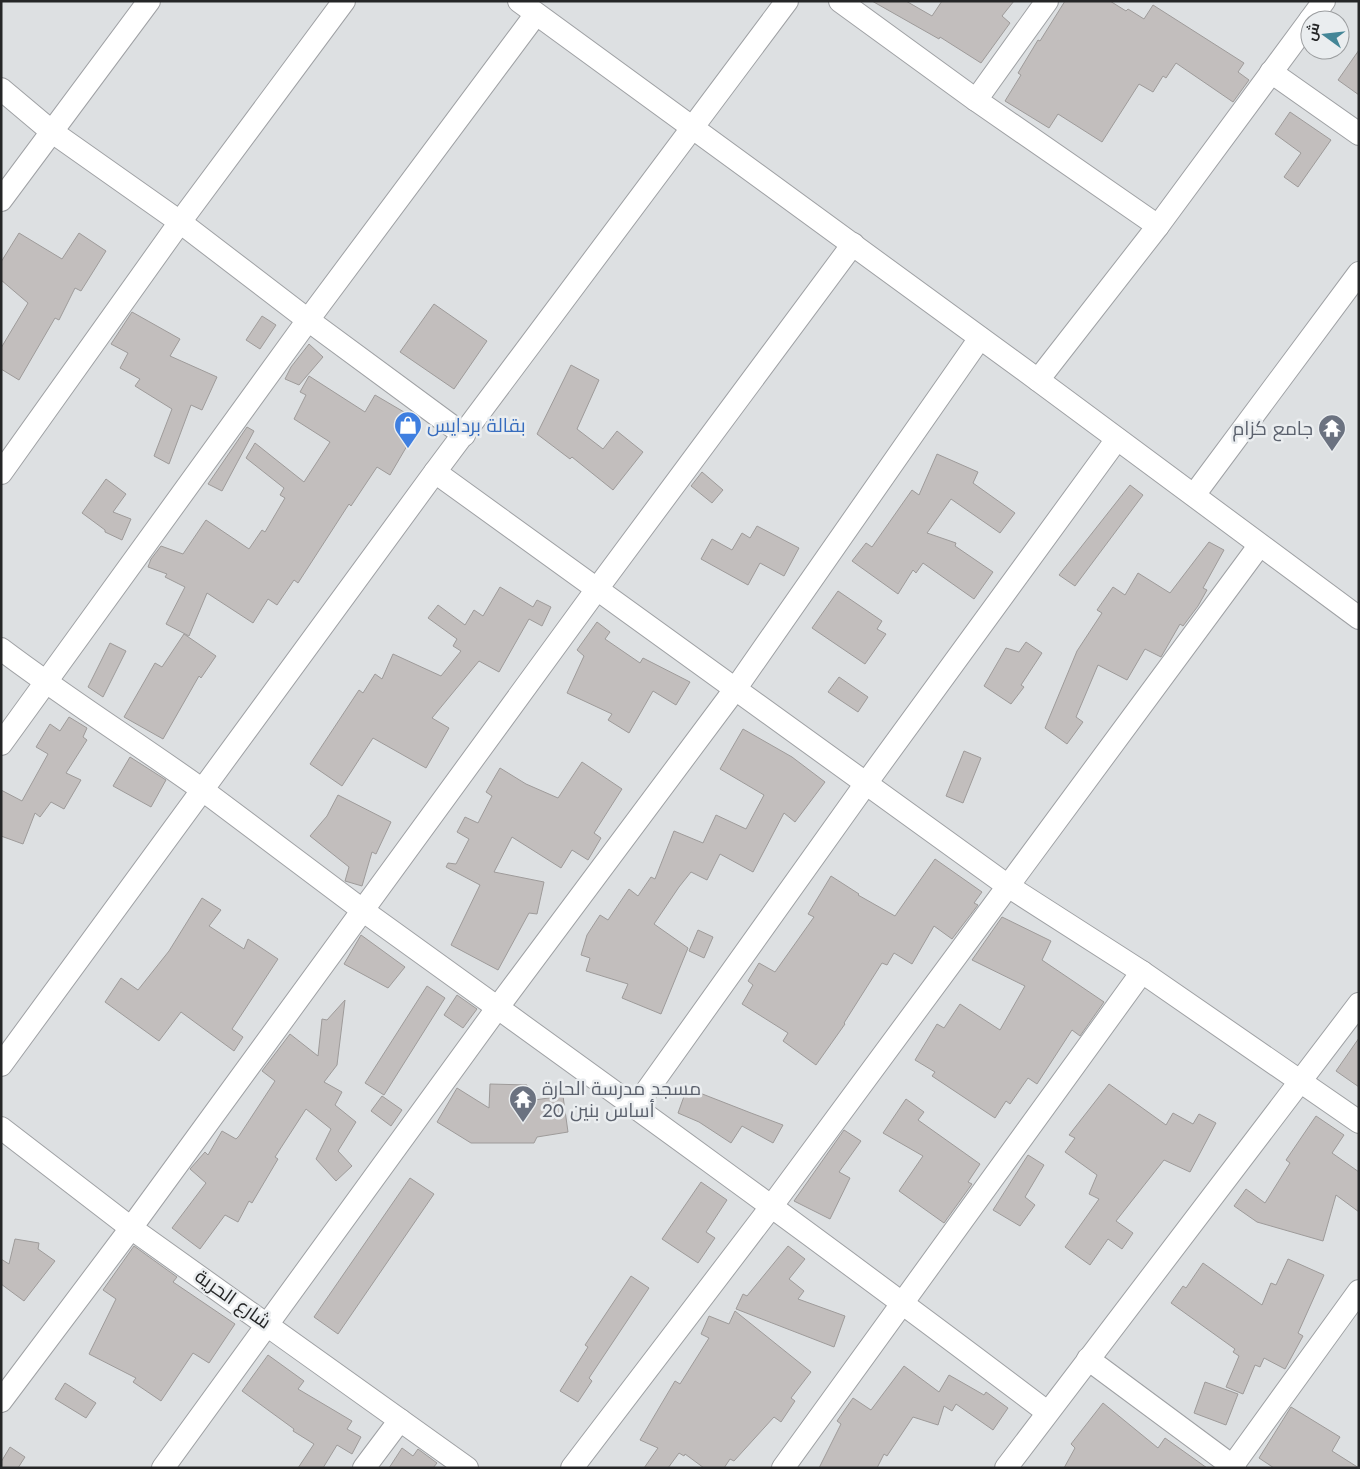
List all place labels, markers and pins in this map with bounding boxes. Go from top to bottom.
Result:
shop icon: بقالة بردايس [393,410,423,449]
place label: بقالة بردايس [427,412,526,439]
temple icon: جامع كزام [1317,413,1347,452]
place label: جامع كزام [1232,415,1313,442]
place label: مسجد مدرسة الحارة 20 أساس بنين [542,1075,701,1124]
temple icon: مسجد مدرسة الحارة 20 أساس بنين [508,1084,538,1123]

